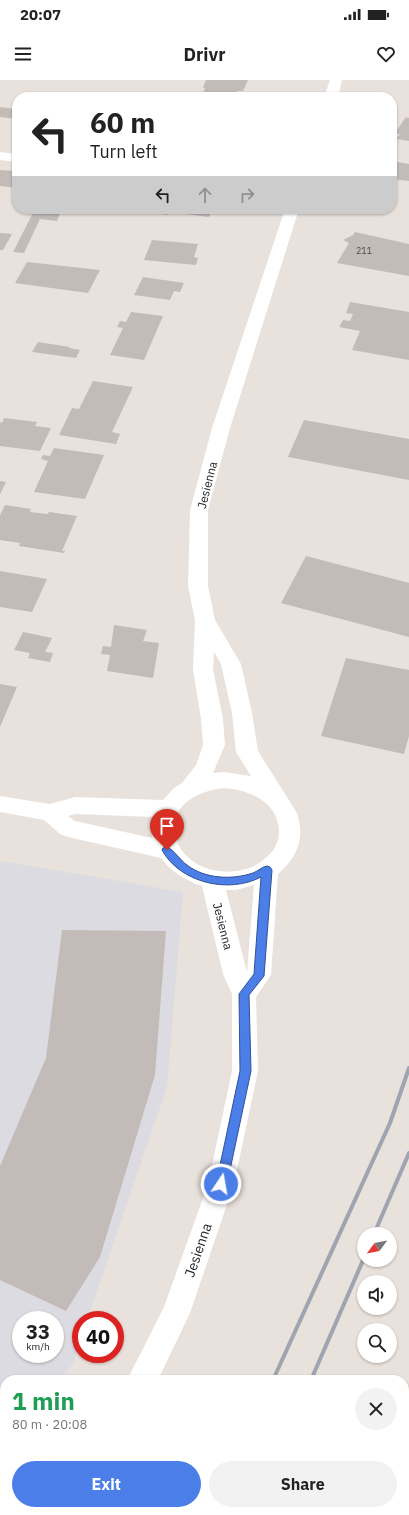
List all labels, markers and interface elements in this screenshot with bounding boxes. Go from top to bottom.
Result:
text: 20:07 [20,5,61,24]
icon: menu [12,43,34,65]
text: Drivr [184,43,225,66]
icon: heart [375,43,397,65]
text: 60 m [90,104,155,141]
icon: left [24,108,76,160]
text: Turn left [90,140,158,163]
icon: left [152,184,174,206]
icon: ahead [194,184,216,206]
icon: right [236,184,258,206]
house number: 211 [356,245,372,256]
street label: Jesienna [194,459,220,510]
pin [150,809,184,850]
icon: arrive [156,815,178,837]
street label: Jesienna [210,901,236,952]
position arrow [200,1163,242,1205]
street label: Jesienna [180,1220,216,1280]
north arrow [357,1227,397,1267]
map controls [357,1227,397,1363]
button: sound [357,1275,397,1315]
speed limit sign: 40 [72,1311,124,1363]
text: 33 [26,1318,50,1345]
button: search [357,1323,397,1363]
text: km/h [26,1340,50,1353]
text: 1 min [12,1385,75,1417]
button: close [355,1388,397,1430]
text: 80 m · 20:08 [12,1416,87,1433]
button: Exit [12,1461,201,1507]
button: Share [209,1461,397,1507]

